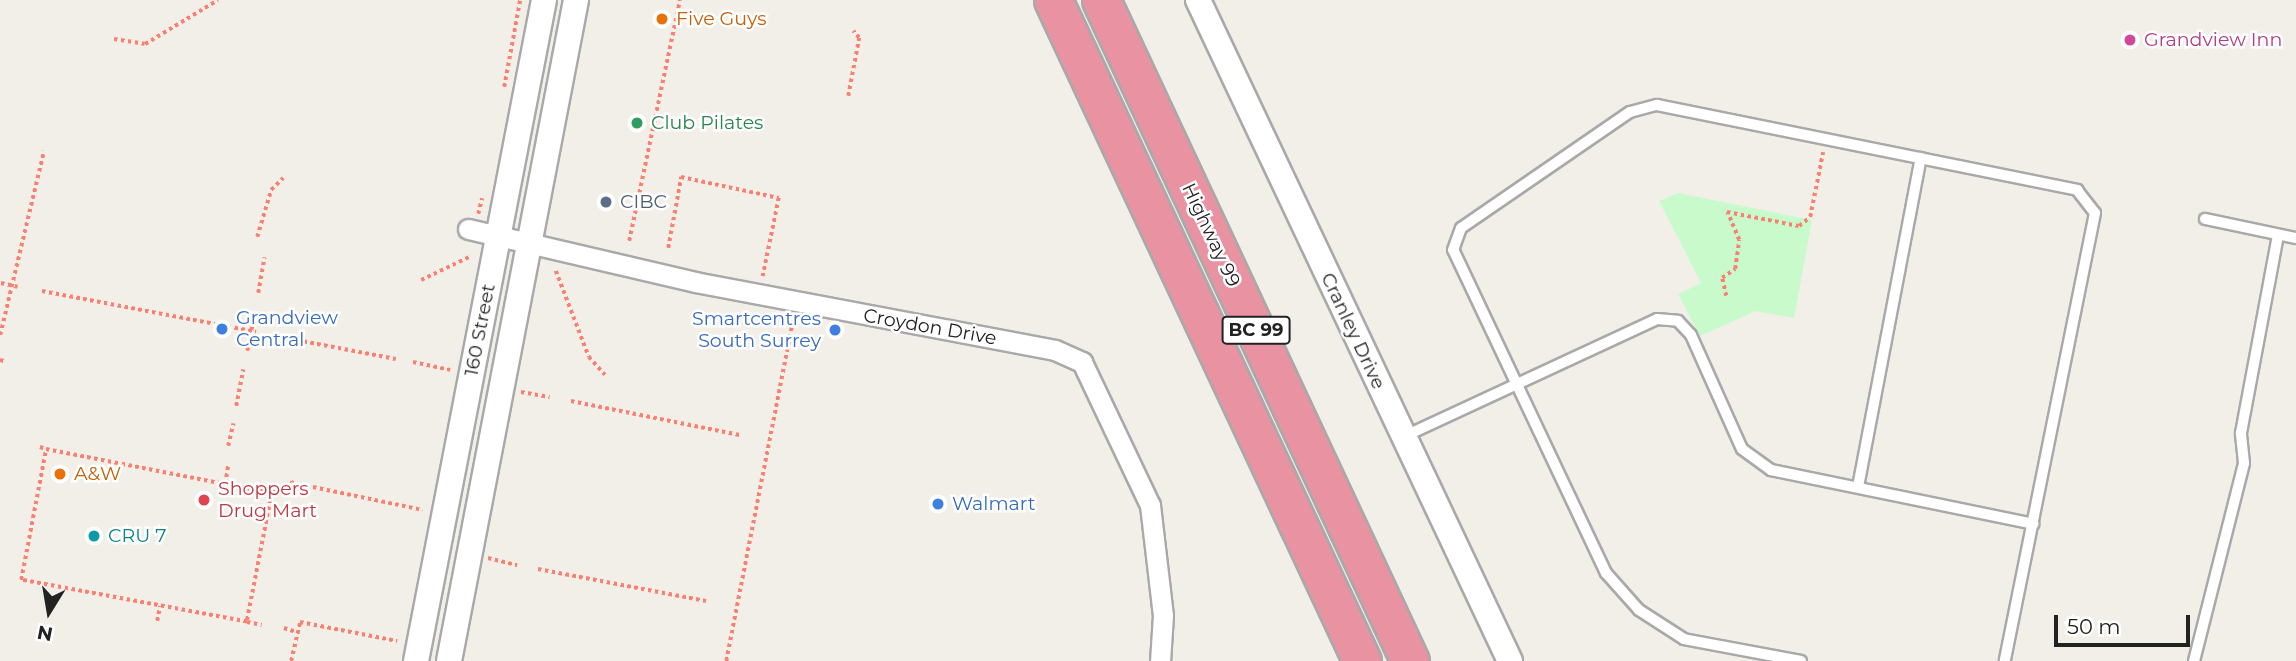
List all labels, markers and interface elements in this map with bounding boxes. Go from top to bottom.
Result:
place label: Five Guys [676,8,766,30]
marker: Five Guys [654,11,670,27]
place label: Grandview Inn [2144,29,2282,51]
marker: Grandview Inn [2122,32,2138,48]
place label: Club Pilates [651,112,763,134]
marker: Club Pilates [629,115,645,131]
street label: Highway 99 [1177,180,1245,290]
place label: CIBC [620,191,667,213]
marker: CIBC [598,194,614,210]
street label: Cranley Drive [1316,269,1390,393]
street label: 160 Street [460,282,500,378]
street label: Croydon Drive [862,304,998,350]
place label: Grandview Central [236,307,338,351]
place label: Smartcentres South Surrey [692,308,821,352]
road number: BC 99 [1221,316,1291,344]
marker: Grandview Central [214,321,230,337]
marker: Smartcentres South Surrey [827,322,843,338]
place label: A&W [74,463,121,485]
marker: A&W [52,466,68,482]
place label: Shoppers Drug Mart [218,478,317,522]
marker: Shoppers Drug Mart [196,492,212,508]
place label: Walmart [952,493,1035,515]
marker: Walmart [930,496,946,512]
place label: CRU 7 [108,525,166,547]
marker: CRU 7 [86,528,102,544]
north arrow [14,577,84,647]
scale bar [2058,602,2194,646]
text: 50 m [2067,614,2121,639]
text: N [35,620,55,646]

